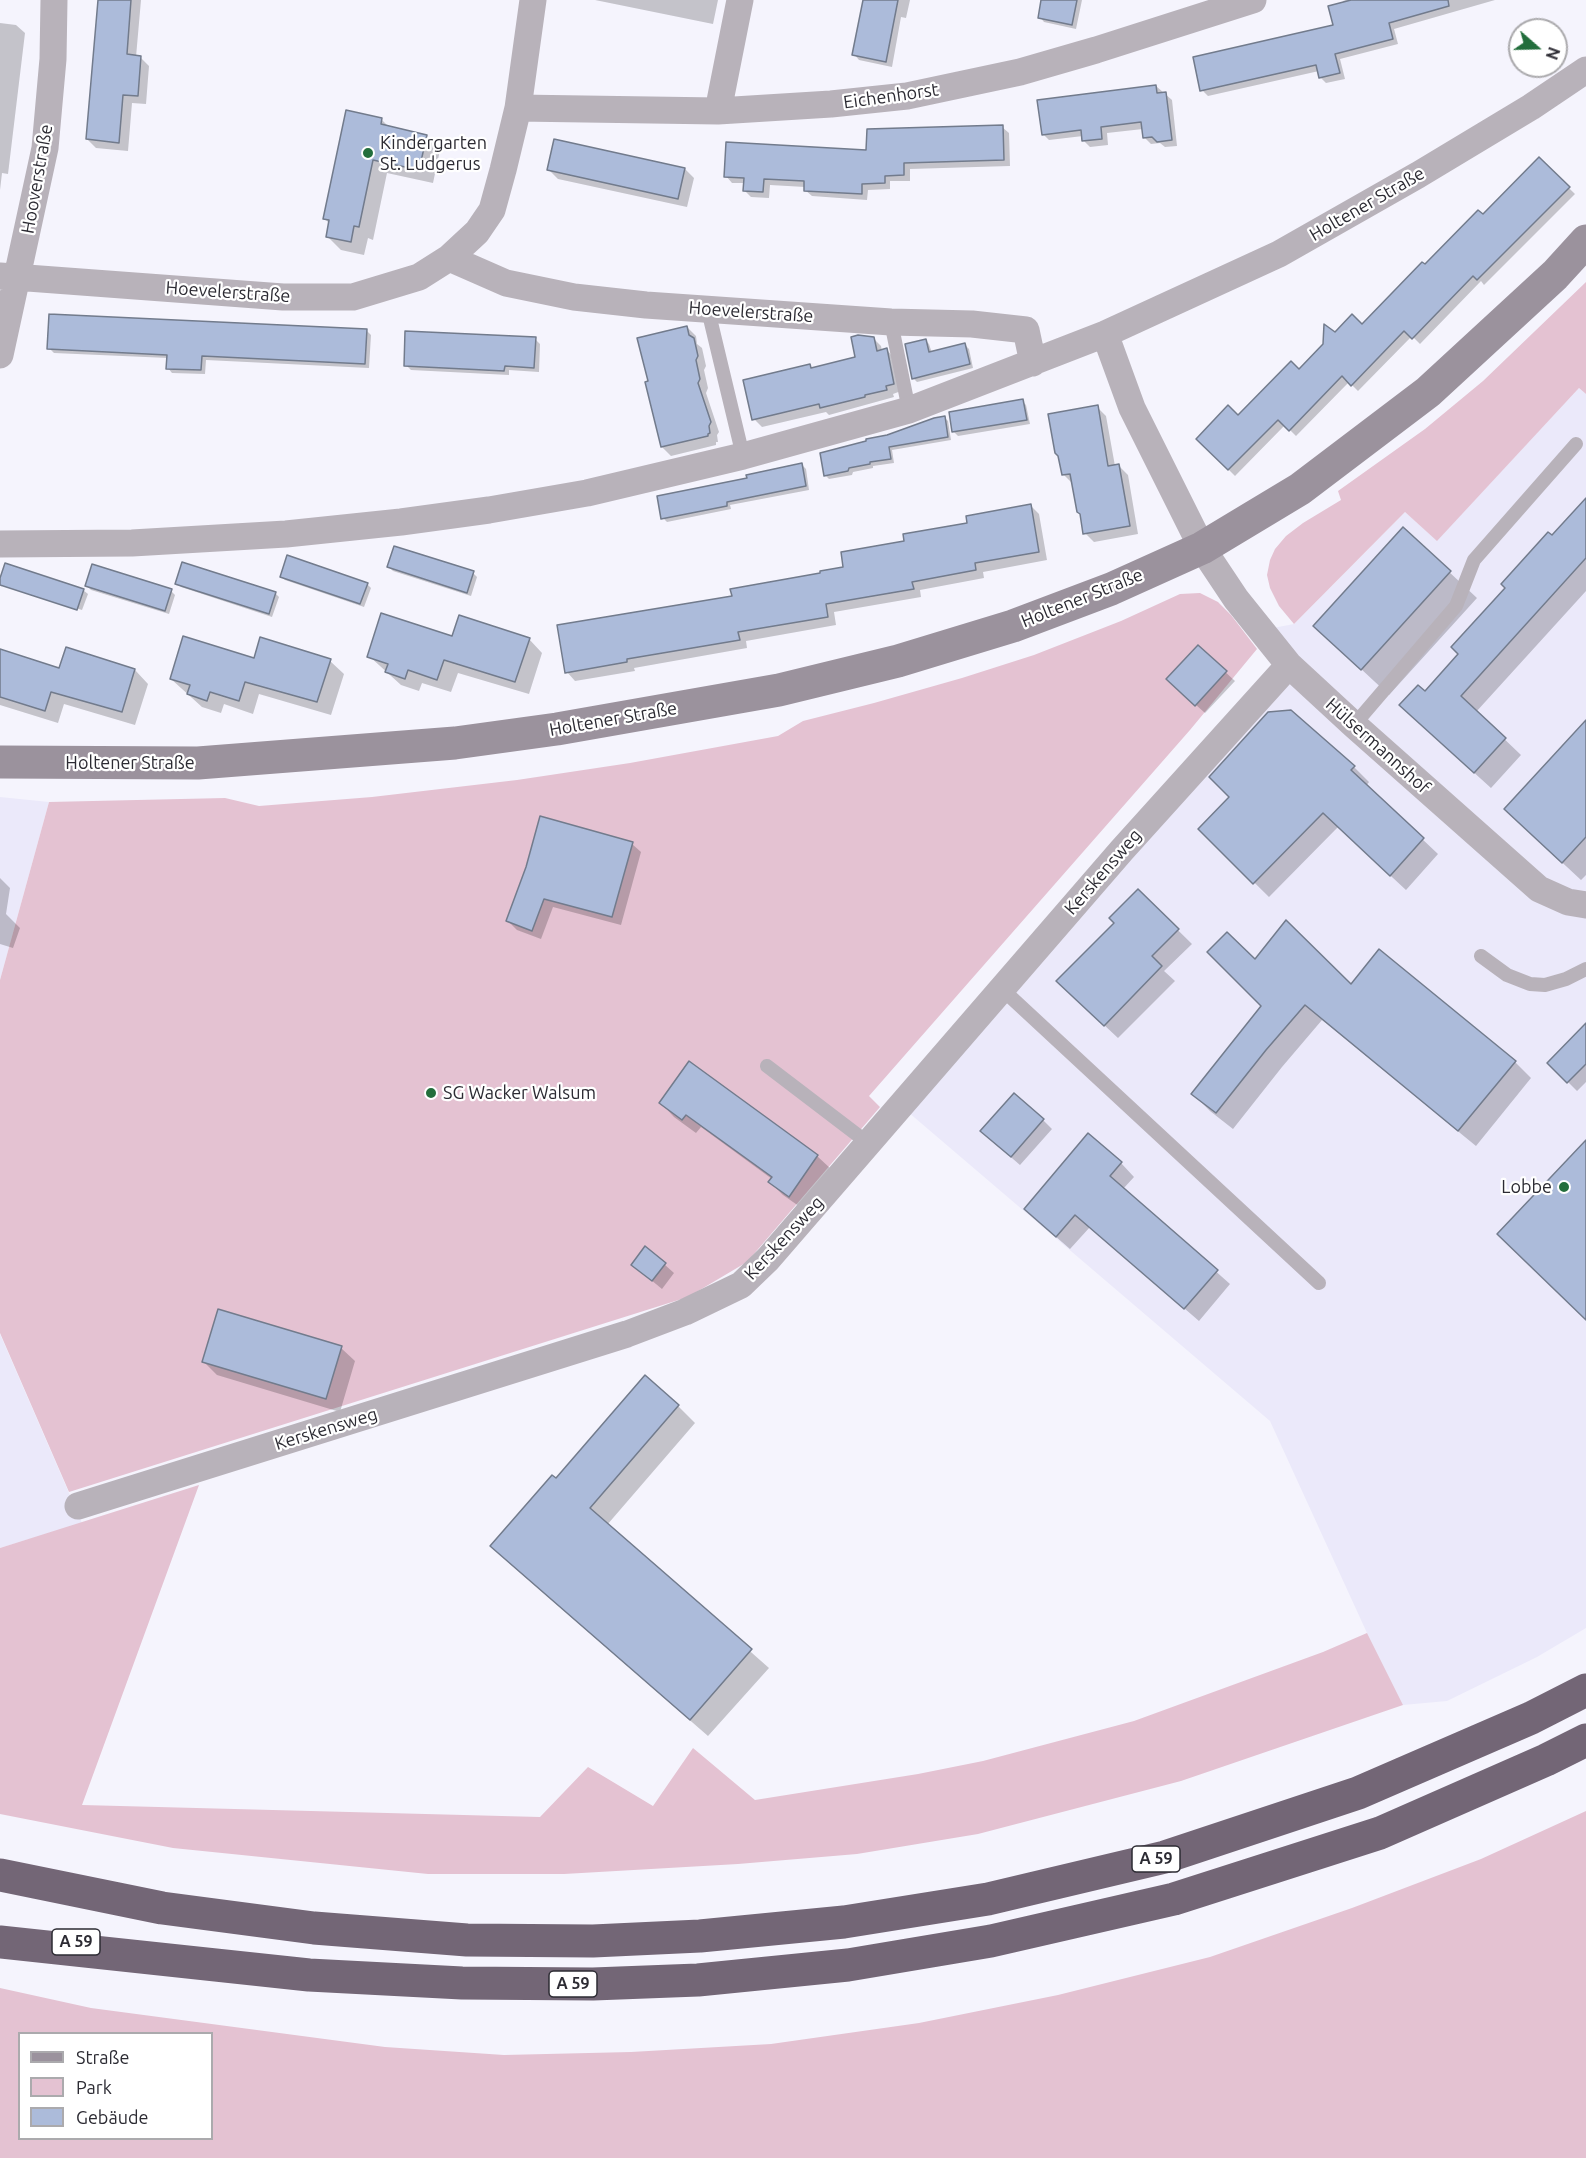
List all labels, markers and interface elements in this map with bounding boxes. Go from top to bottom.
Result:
north arrow [1508,18,1568,78]
text: N [1543,45,1564,62]
street label: Eichenhorst [842,79,940,113]
street label: Hooverstraße [17,123,57,235]
place label: Kindergarten St. Ludgerus [380,132,487,174]
marker: Kindergarten St. Ludgerus [361,146,375,160]
street label: Holtener Straße [1306,162,1428,246]
street label: Hoevelerstraße [165,277,291,307]
street label: Hoevelerstraße [688,297,814,327]
street label: Holtener Straße [1018,564,1146,632]
street label: Hülsermannshof [1321,694,1435,798]
street label: Holtener Straße [547,697,679,741]
street label: Holtener Straße [65,752,195,774]
street label: Kerskensweg [1060,825,1146,919]
place label: SG Wacker Walsum [443,1082,596,1104]
marker: SG Wacker Walsum [424,1086,438,1100]
place label: Lobbe [1501,1176,1552,1198]
marker: Lobbe [1557,1180,1571,1194]
street label: Kerskensweg [740,1192,828,1284]
street label: Kerskensweg [272,1403,380,1455]
road number: A 59 [1132,1846,1180,1872]
road number: A 59 [52,1929,100,1955]
road number: A 59 [549,1971,597,1997]
legend [18,2032,213,2140]
text: Straße [76,2047,129,2067]
text: Park [76,2077,112,2097]
text: Gebäude [76,2107,148,2127]

